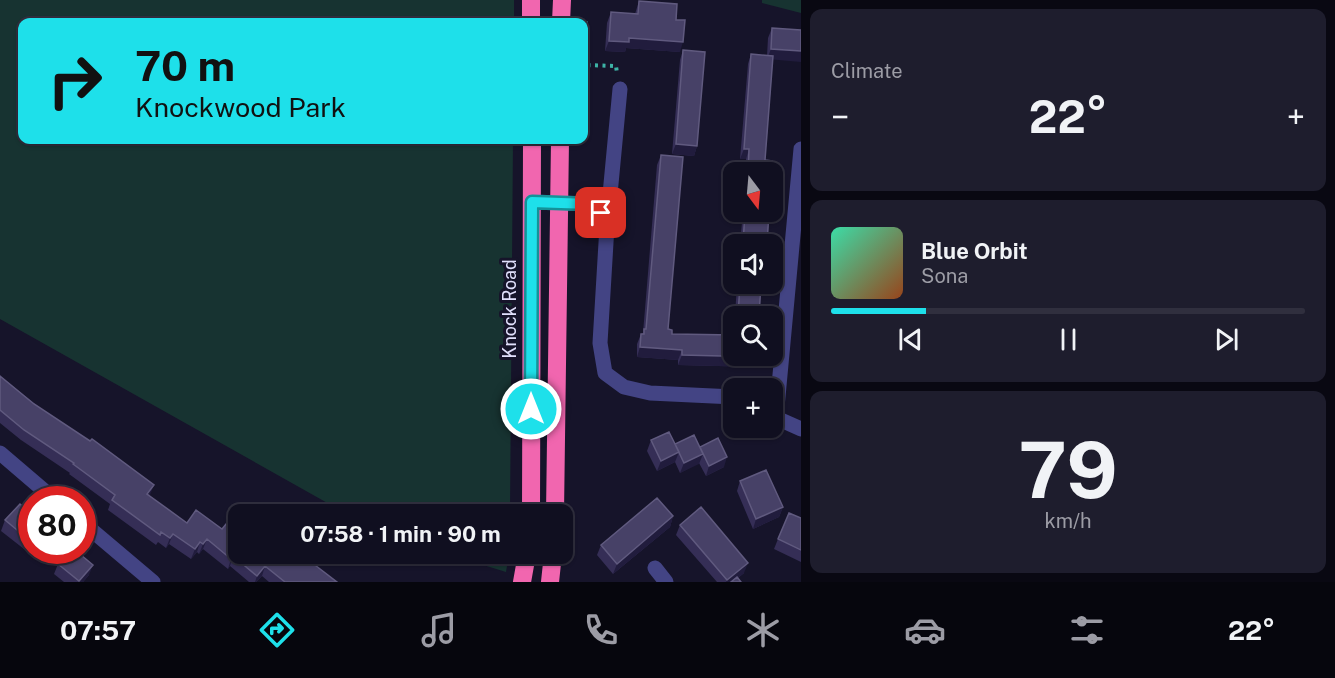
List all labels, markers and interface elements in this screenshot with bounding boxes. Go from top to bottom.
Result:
text: 70 m [135,41,235,90]
icon: right [36,42,114,120]
text: Climate [831,59,903,83]
text: 22° [1029,90,1107,143]
text: Knockwood Park [135,91,346,123]
text: − [831,98,849,136]
text: + [1287,98,1305,136]
north arrow [723,162,783,222]
map controls [723,162,783,438]
pin [575,187,626,238]
icon: arrive [584,196,617,229]
button: sound [723,234,783,294]
text: Blue Orbit [921,238,1028,264]
street label: Knock Road [499,259,520,359]
text: Sona [921,264,968,288]
button: search [723,306,783,366]
icon: previous [894,323,927,356]
icon: pause [1052,323,1085,356]
icon: next [1210,323,1243,356]
position arrow [499,377,563,441]
button: + [723,378,783,438]
text: 79 [1018,424,1118,516]
speed limit sign: 80 [18,486,96,564]
text: km/h [1044,509,1092,533]
text: 07:58 · 1 min · 90 m [300,521,501,547]
icon: directions [256,609,298,651]
icon: music [418,609,460,651]
icon: phone [580,609,622,651]
icon: climate [742,609,784,651]
icon: car [904,609,946,651]
icon: filters [1066,609,1108,651]
text: 07:57 [60,614,136,646]
text: 22° [1228,614,1275,646]

